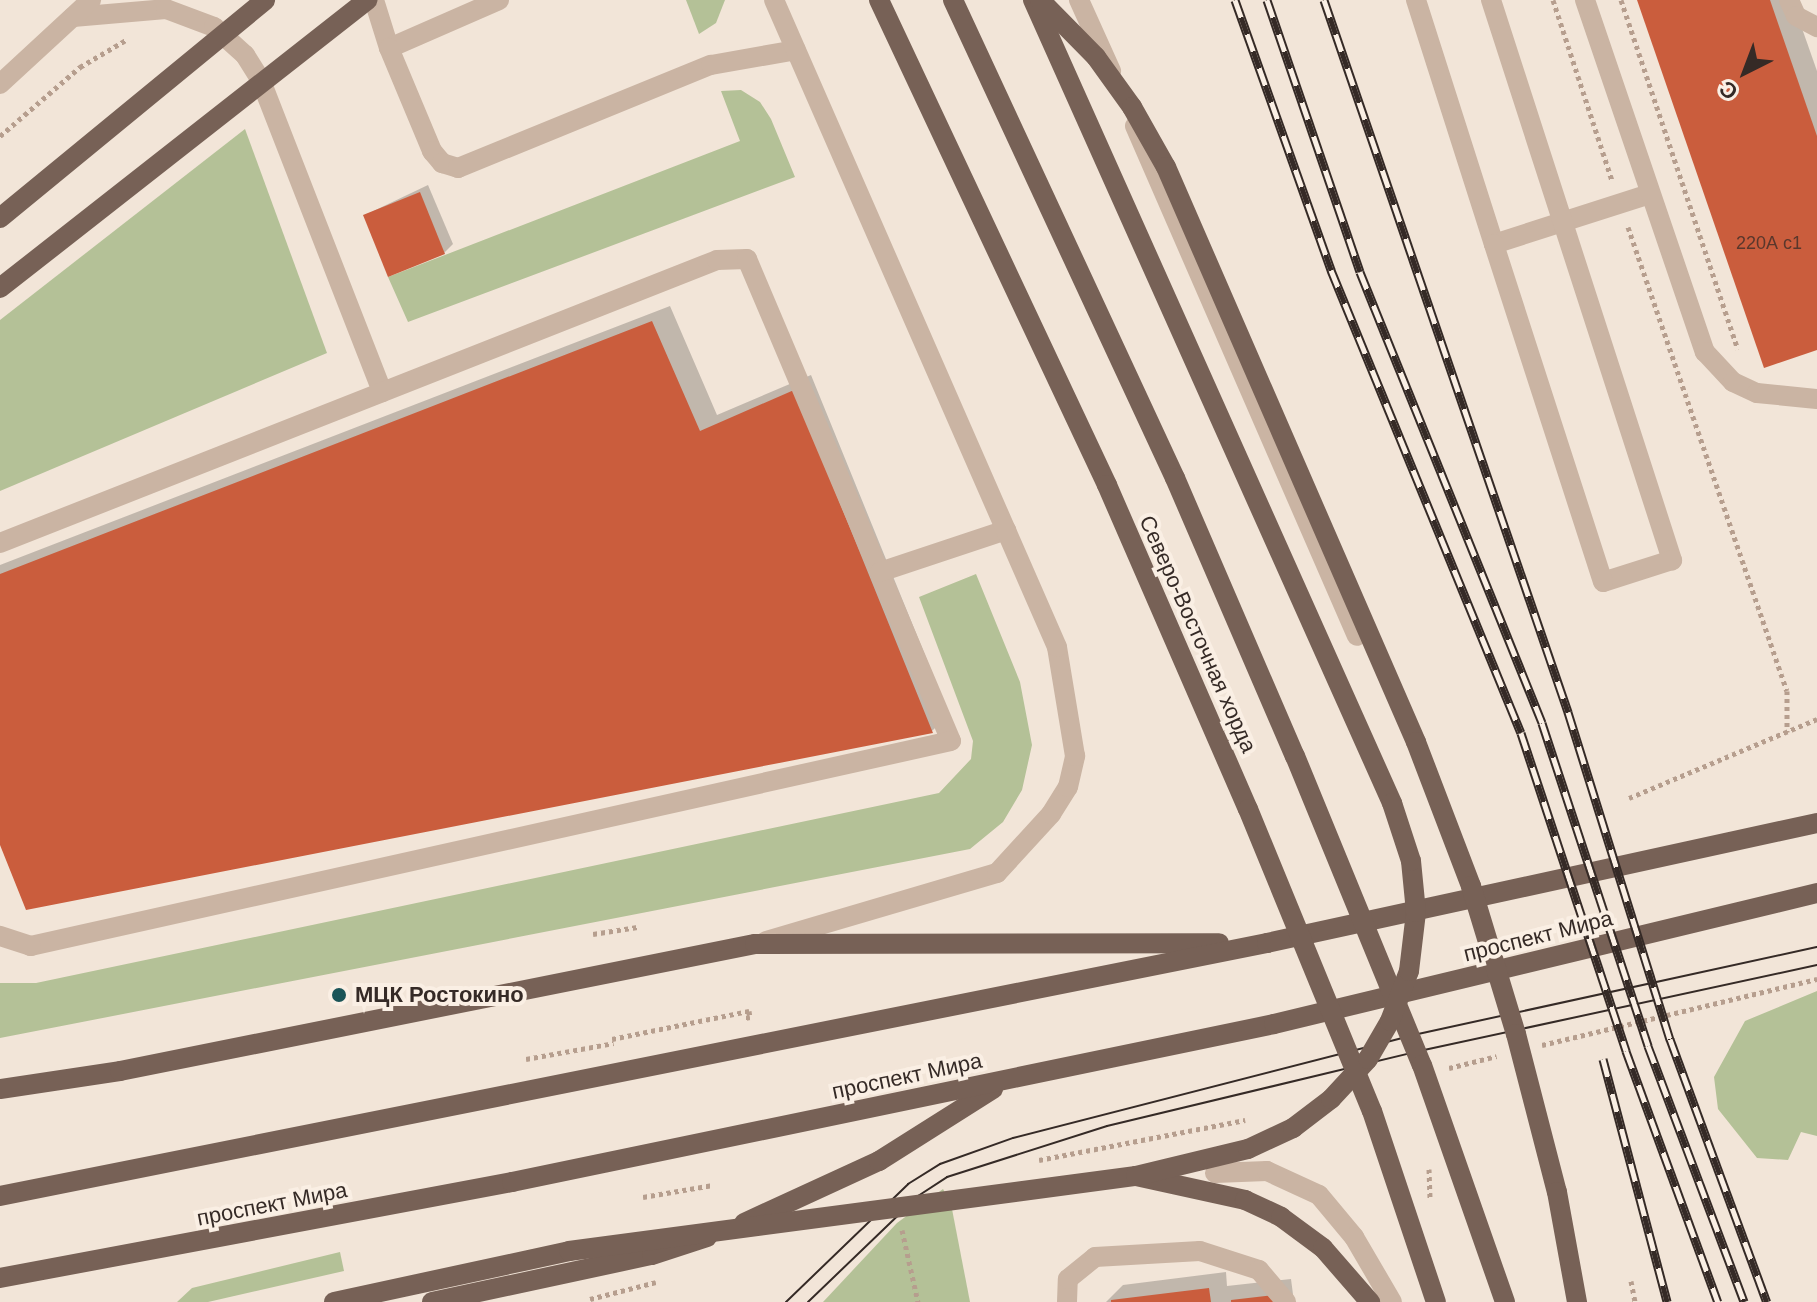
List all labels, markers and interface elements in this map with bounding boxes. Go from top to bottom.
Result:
north arrow [1705,32,1785,112]
text: С [1714,76,1743,105]
house number: 220А с1 [1736,232,1802,254]
street label: Северо-Восточная хорда [1134,511,1262,757]
street label: проспект Мира [1461,905,1615,967]
place label: МЦК Ростокино [355,982,524,1008]
marker: МЦК Ростокино [330,986,348,1004]
street label: проспект Мира [830,1047,984,1105]
street label: проспект Мира [195,1176,349,1232]

